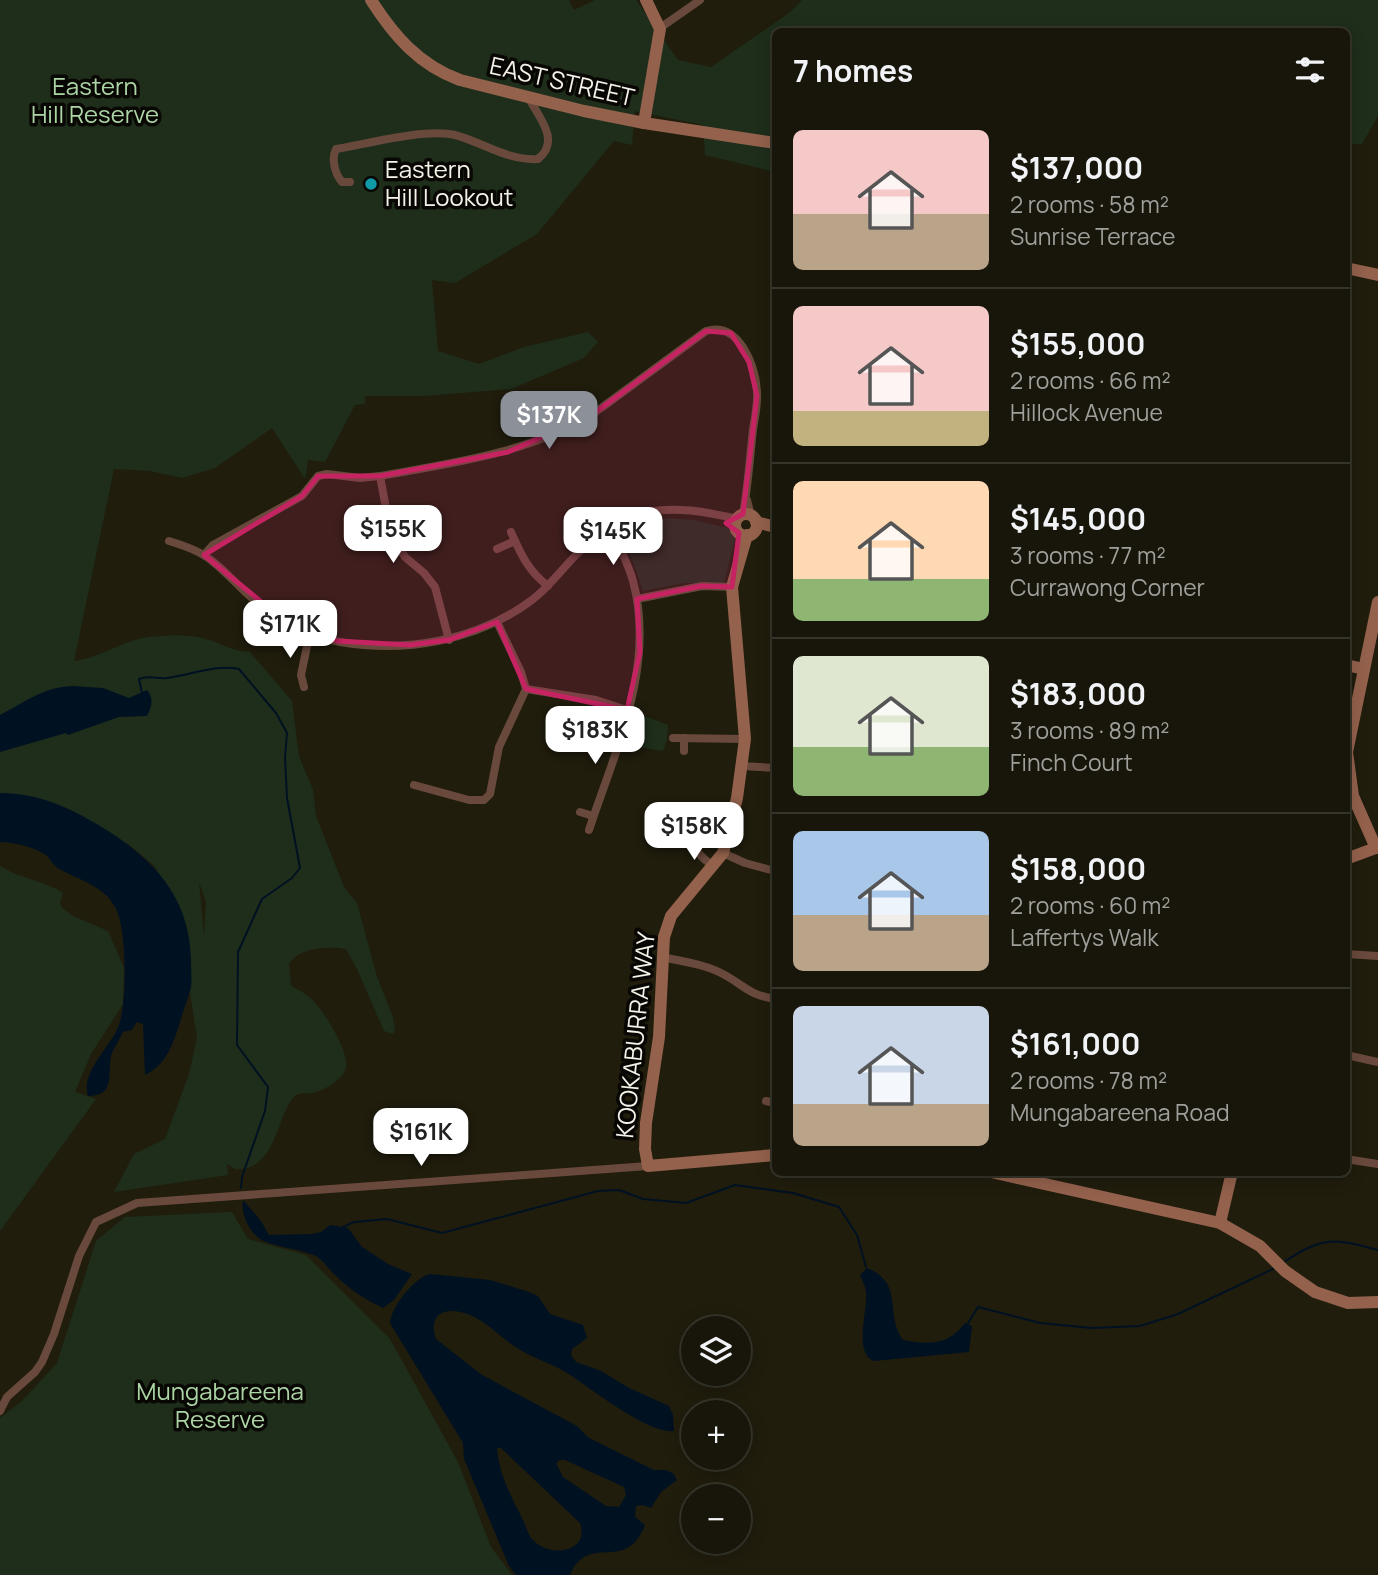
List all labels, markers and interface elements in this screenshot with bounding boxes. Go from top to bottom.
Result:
street label: EAST STREET [487,48,639,113]
text: 7 homes [793,50,913,91]
icon: filters [1291,51,1329,89]
park label: Eastern Hill Reserve [31,69,159,130]
text: $137,000 [1010,147,1143,188]
place label: Eastern Hill Lookout [385,152,513,213]
icon: home [849,158,933,242]
marker: Eastern Hill Lookout [363,176,379,192]
text: 2 rooms · 58 m² [1010,188,1169,220]
text: Sunrise Terrace [1010,220,1175,252]
text: $155,000 [1010,323,1145,364]
icon: home [849,334,933,418]
text: 2 rooms · 66 m² [1010,364,1171,396]
pin: $137K [500,392,598,451]
text: Hillock Avenue [1010,396,1163,428]
text: $137K [516,398,582,430]
text: $145,000 [1010,498,1146,539]
pin: $155K [344,505,442,565]
pin: $145K [564,508,662,567]
icon: home [849,509,933,593]
text: $155K [360,512,426,544]
text: $145K [580,514,646,546]
text: 3 rooms · 77 m² [1010,539,1166,571]
text: Currawong Corner [1010,571,1205,603]
pin: $171K [241,600,339,660]
text: $171K [259,607,321,639]
text: $183,000 [1010,673,1146,714]
icon: home [849,684,933,768]
pin: $183K [546,706,644,766]
text: $183K [562,713,628,745]
text: 3 rooms · 89 m² [1010,714,1170,746]
text: Finch Court [1010,746,1133,778]
pin: $158K [645,802,743,862]
text: $158K [661,809,727,841]
text: $158,000 [1010,848,1146,889]
icon: home [849,859,933,943]
text: 2 rooms · 60 m² [1010,889,1171,921]
text: Laffertys Walk [1010,921,1159,953]
street label: KOOKABURRA WAY [607,929,662,1140]
text: $161,000 [1010,1023,1140,1064]
icon: home [849,1034,933,1118]
text: 2 rooms · 78 m² [1010,1064,1167,1096]
text: Mungabareena Road [1010,1096,1230,1128]
pin: $161K [372,1108,470,1168]
text: $161K [389,1115,453,1147]
map controls [681,1316,751,1554]
button: layers [681,1316,751,1386]
park label: Mungabareena Reserve [136,1374,304,1435]
button: + [681,1400,751,1470]
button: − [681,1484,751,1554]

